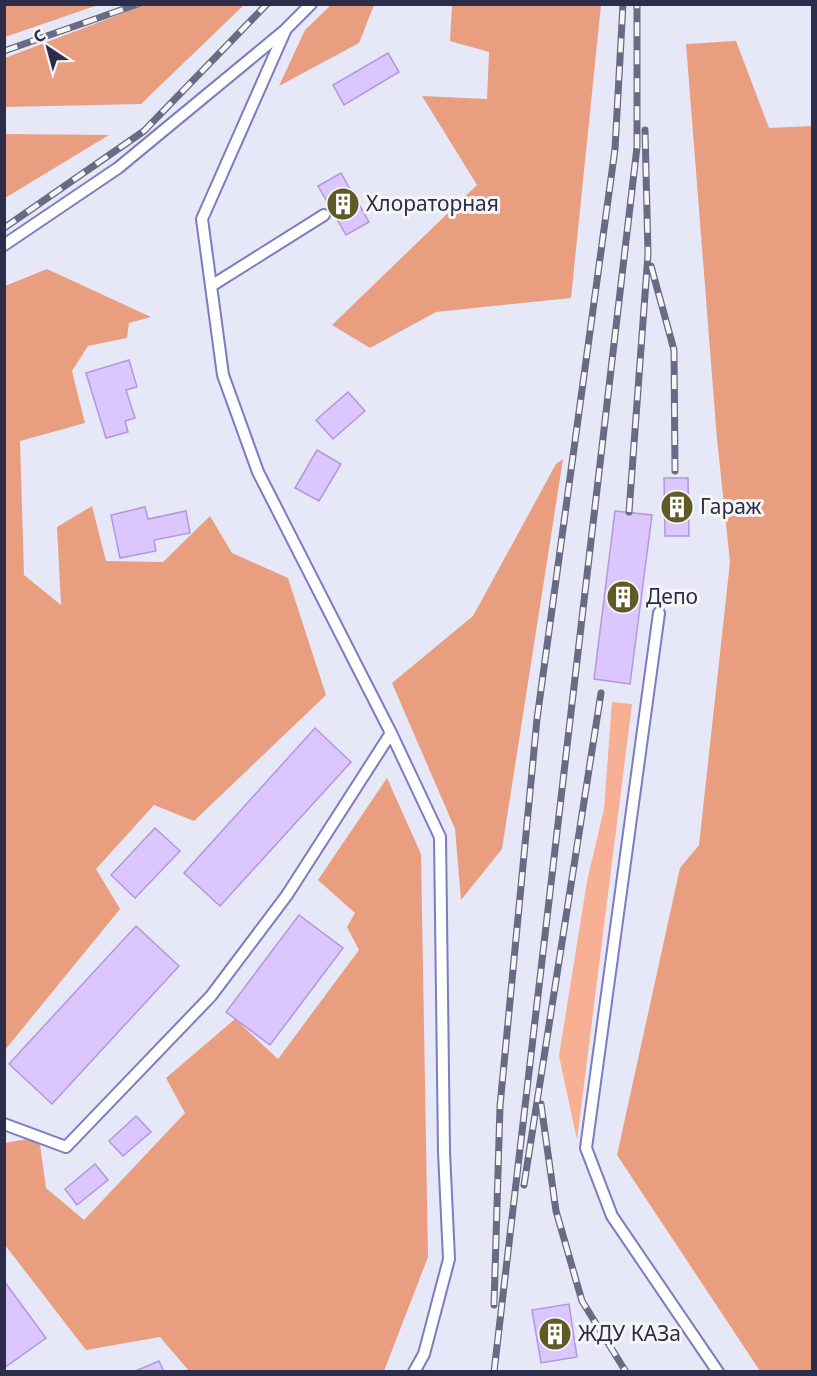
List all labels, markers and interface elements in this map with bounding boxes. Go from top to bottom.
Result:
north arrow [18,18,78,78]
text: С [29,24,50,48]
building icon: Хлораторная [325,186,361,222]
place label: Хлораторная [366,189,499,217]
building icon: Гараж [659,489,695,525]
place label: Гараж [700,492,762,520]
building icon: Депо [605,579,641,615]
place label: Депо [646,582,698,610]
building icon: ЖДУ КАЗа [537,1316,573,1352]
place label: ЖДУ КАЗа [578,1319,681,1347]

